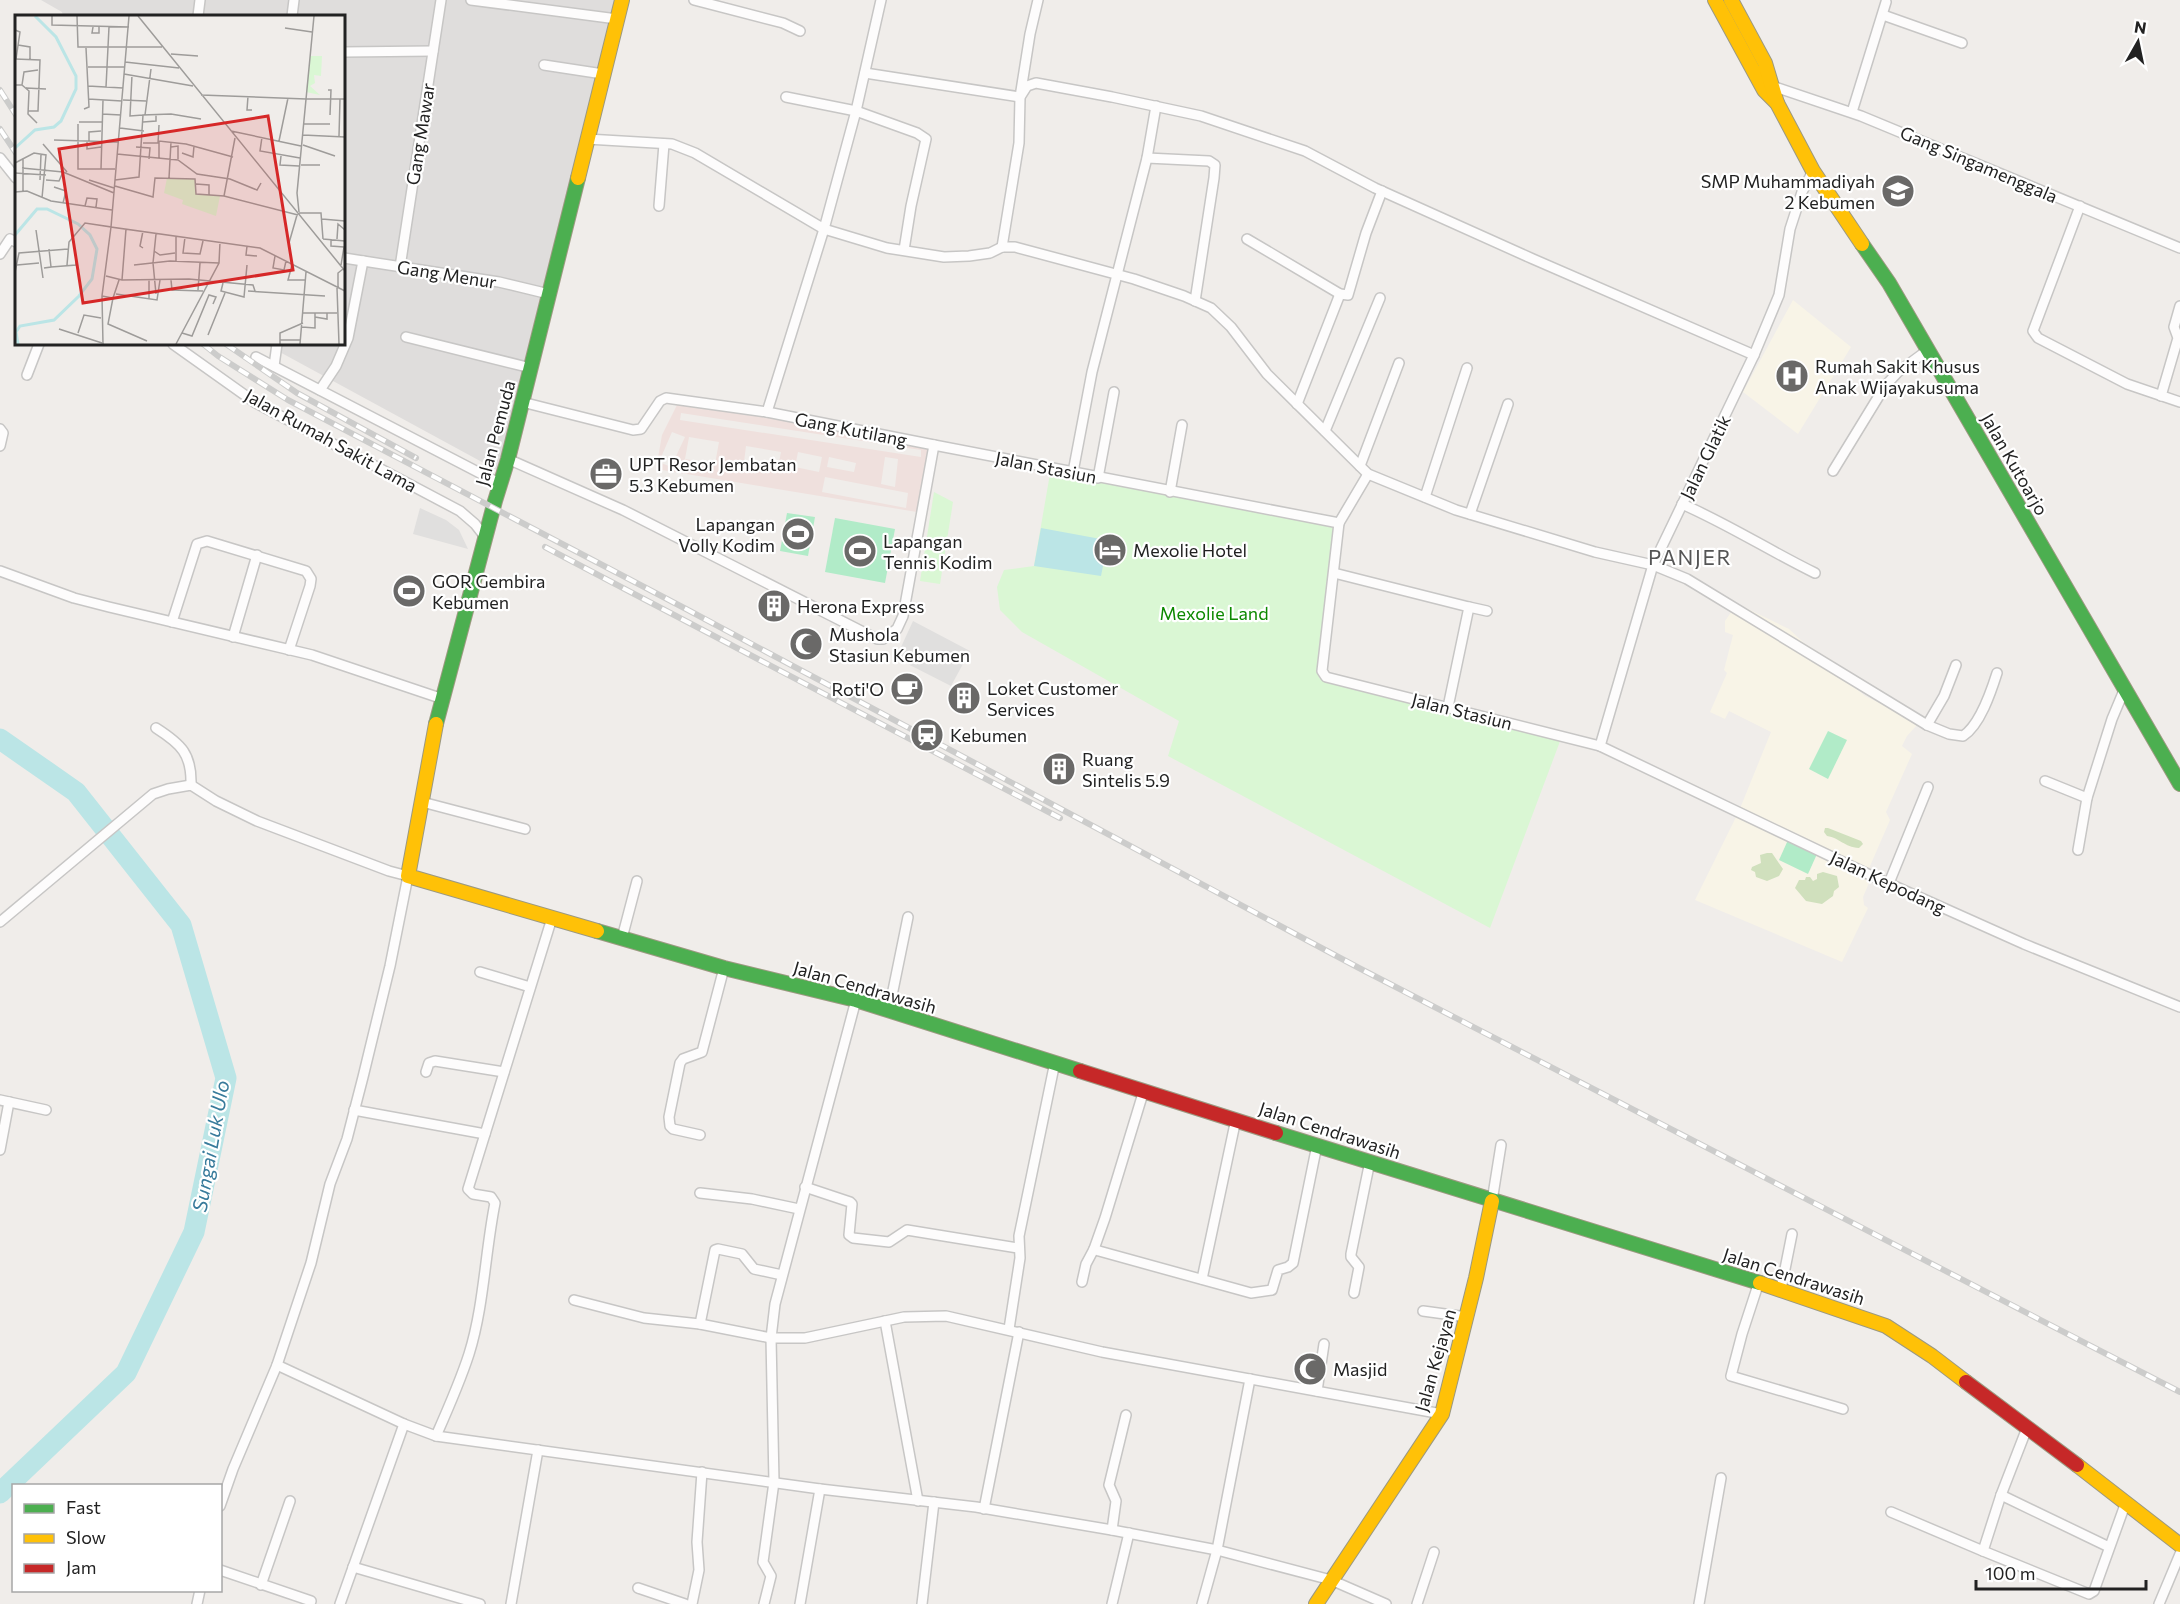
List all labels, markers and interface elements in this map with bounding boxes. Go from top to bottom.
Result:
north arrow [2108,12,2168,72]
inset map [15,15,345,345]
text: N [2133,16,2148,37]
street label: Gang Mawar [401,81,439,187]
street label: Gang Singamenggala [1897,121,2061,207]
place label: SMP Muhammadiyah 2 Kebumen [1701,170,1875,213]
school or university icon: SMP Muhammadiyah 2 Kebumen [1880,173,1916,209]
street label: Gang Menur [396,255,498,293]
place label: Rumah Sakit Khusus Anak Wijayakusuma [1815,355,1980,398]
hospital icon: Rumah Sakit Khusus Anak Wijayakusuma [1774,358,1810,394]
street label: Jalan Pemuda [470,378,520,488]
street label: Jalan Rumah Sakit Lama [241,384,421,496]
street label: Gang Kutilang [793,407,909,451]
street label: Jalan Kutoarjo [1977,409,2053,519]
street label: Jalan Glatik [1675,411,1735,503]
street label: Jalan Stasiun [993,446,1099,488]
place label: UPT Resor Jembatan 5.3 Kebumen [629,453,797,496]
office icon: UPT Resor Jembatan 5.3 Kebumen [588,456,624,492]
place label: Lapangan Volly Kodim [678,513,775,556]
sports icon: Lapangan Volly Kodim [780,516,816,552]
place label: Lapangan Tennis Kodim [883,530,992,573]
hotel icon: Mexolie Hotel [1092,532,1128,568]
sports icon: Lapangan Tennis Kodim [842,533,878,569]
place label: Mexolie Hotel [1133,539,1247,561]
district label: PANJER [1648,544,1732,569]
place label: GOR Gembira Kebumen [432,570,546,613]
sports icon: GOR Gembira Kebumen [391,573,427,609]
building icon: Herona Express [756,588,792,624]
place label: Herona Express [797,595,924,617]
park label: Mexolie Land [1159,602,1269,624]
place label: Mushola Stasiun Kebumen [829,623,970,666]
mosque icon: Mushola Stasiun Kebumen [788,626,824,662]
cafe icon: Roti'O [889,671,925,707]
place label: Loket Customer Services [987,677,1119,720]
place label: Roti'O [832,678,884,700]
building icon: Loket Customer Services [946,680,982,716]
street label: Jalan Stasiun [1409,688,1515,734]
station icon: Kebumen [909,717,945,753]
place label: Kebumen [950,724,1027,746]
place label: Ruang Sintelis 5.9 [1082,748,1170,791]
building icon: Ruang Sintelis 5.9 [1041,751,1077,787]
street label: Jalan Kepodang [1827,846,1949,918]
street label: Jalan Cendrawasih [791,956,939,1018]
water label: Sungai Luk Ulo [187,1078,233,1214]
street label: Jalan Cendrawasih [1256,1097,1404,1163]
street label: Jalan Cendrawasih [1720,1243,1868,1309]
street label: Jalan Kejayan [1410,1306,1460,1414]
mosque icon: Masjid [1292,1351,1328,1387]
place label: Masjid [1333,1358,1387,1380]
legend [12,1484,222,1592]
text: Fast [66,1496,101,1518]
text: Slow [66,1526,106,1548]
scale bar [1976,1553,2146,1591]
text: Jam [66,1556,96,1578]
text: 100 m [1985,1562,2035,1584]

